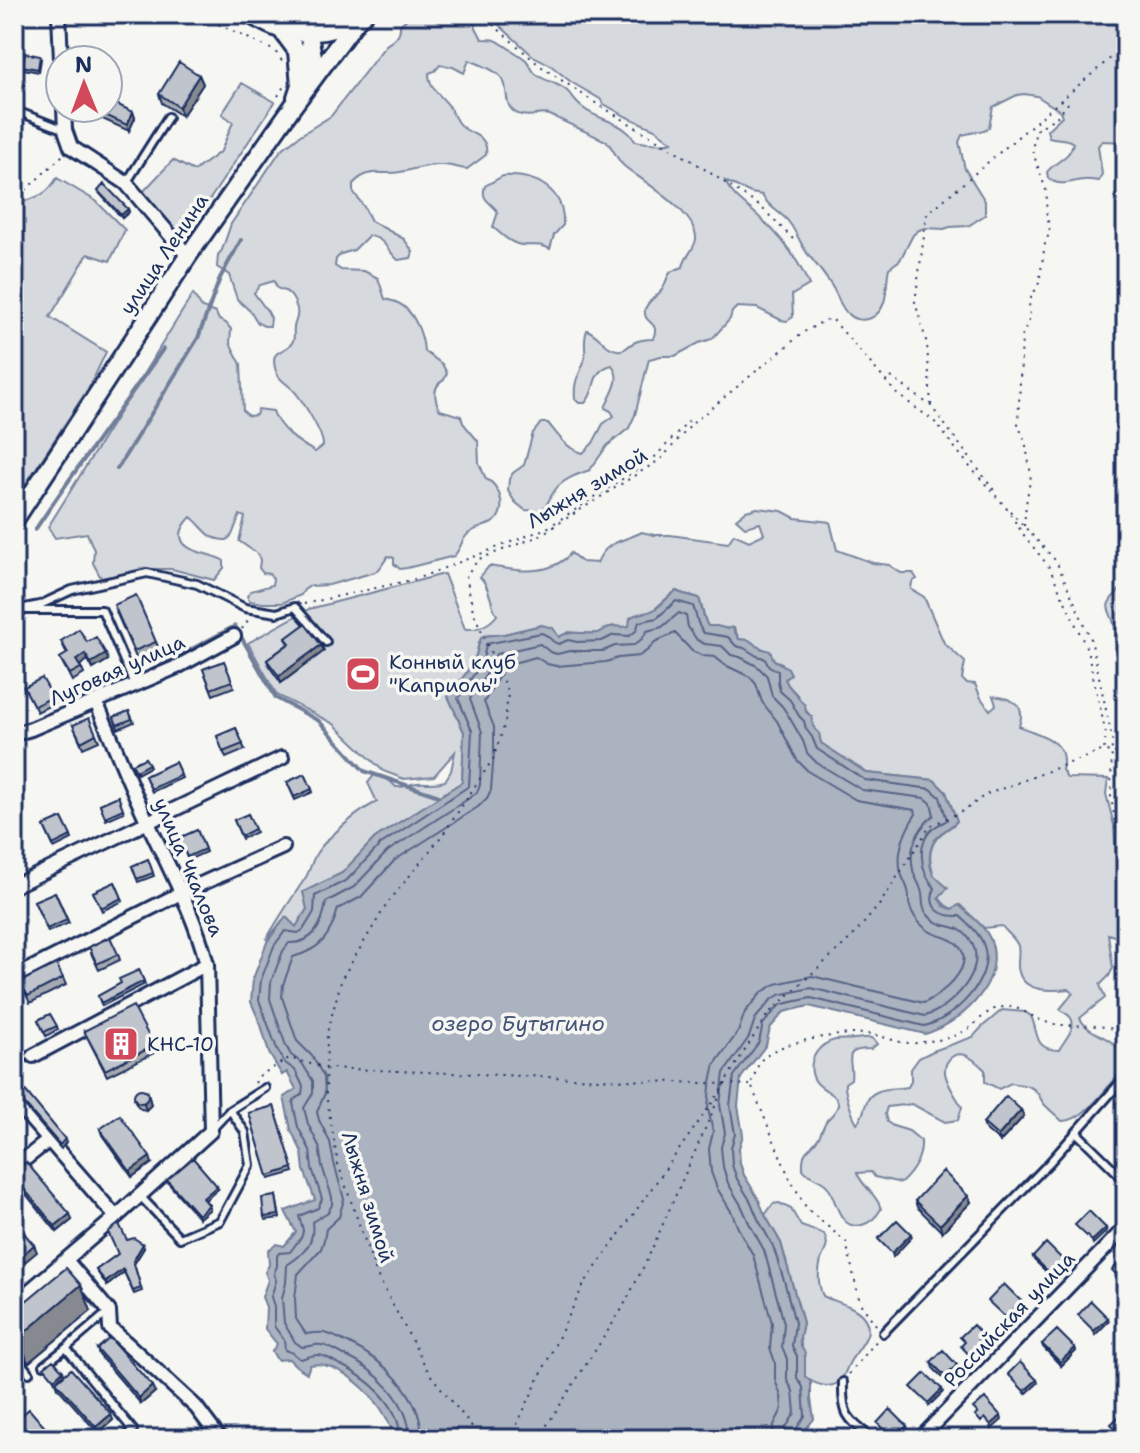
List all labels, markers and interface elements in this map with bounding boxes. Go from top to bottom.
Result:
north arrow [44,44,124,124]
text: N [75,50,93,79]
street label: улица Ленина [114,188,214,319]
street label: Лыжня зимой [522,442,652,534]
street label: Луговая улица [45,628,189,712]
place label: Конный клуб "Каприоль" [389,649,516,698]
sports icon: Конный клуб "Каприоль" [344,655,382,693]
street label: улица Чкалова [148,794,230,941]
water label: озеро Бутыгино [431,1009,605,1038]
building icon: КНС-10 [102,1025,140,1063]
place label: КНС-10 [147,1031,214,1057]
street label: Лыжня зимой [336,1128,400,1266]
street label: Российская улица [938,1245,1081,1392]

